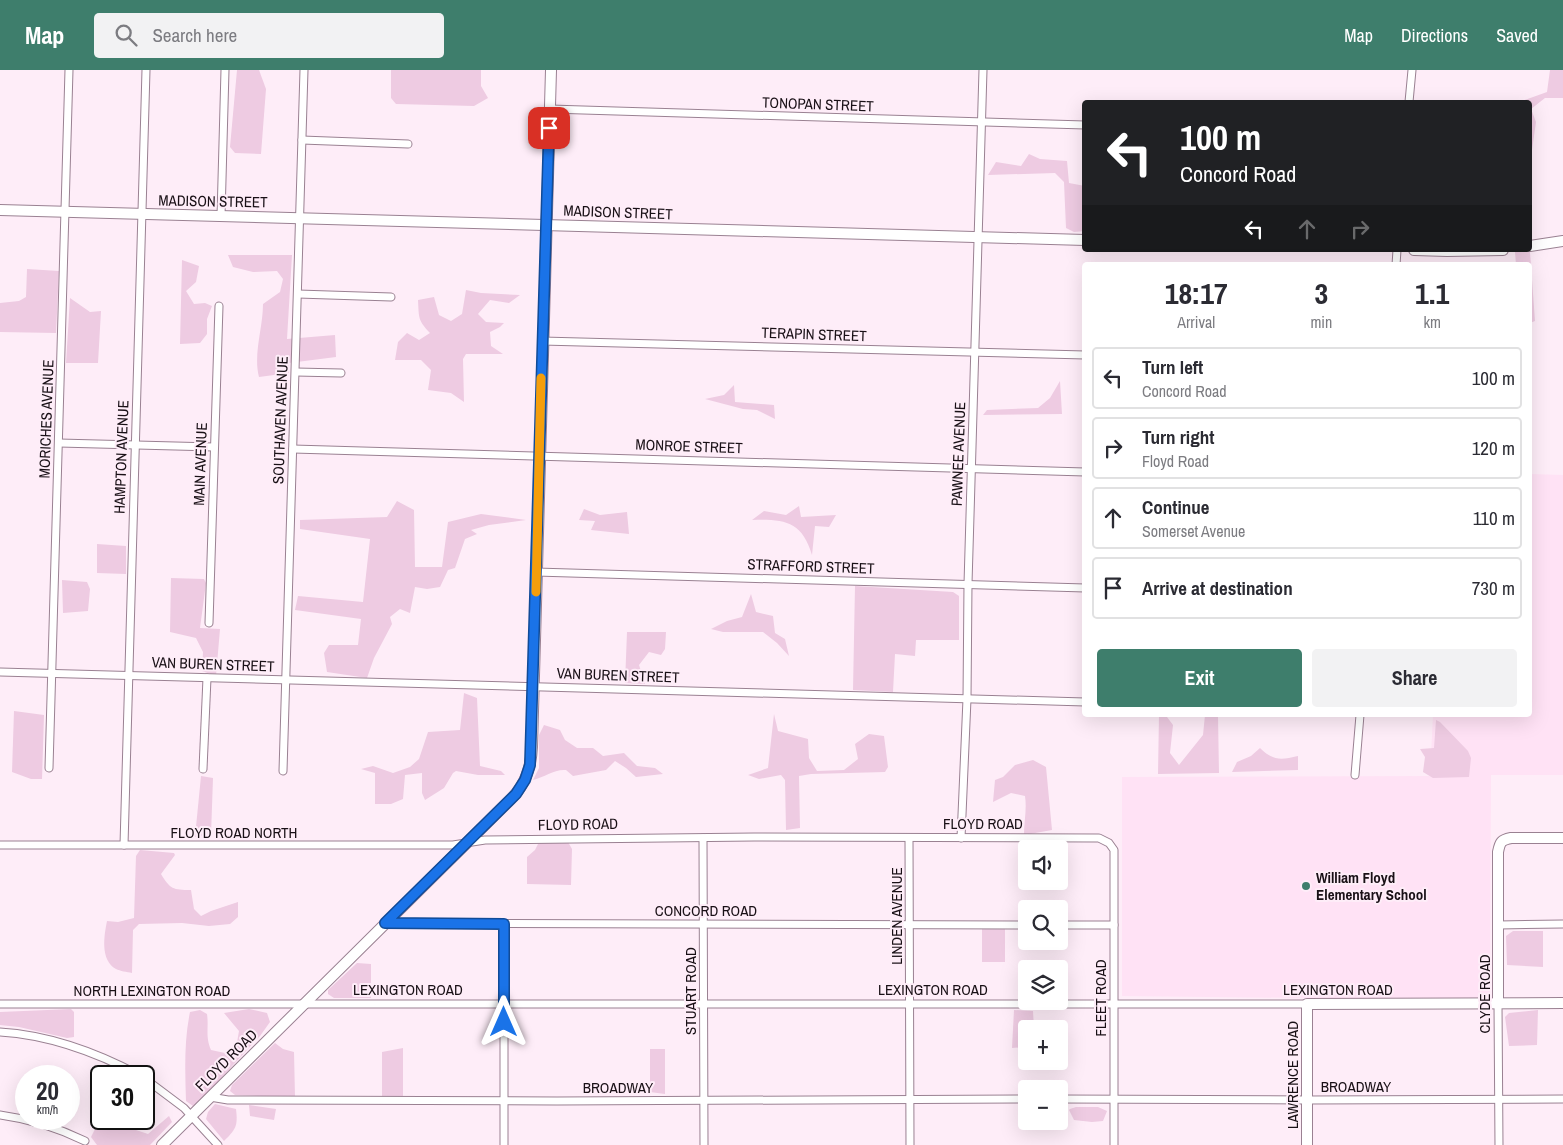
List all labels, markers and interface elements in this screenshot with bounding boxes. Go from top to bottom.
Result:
search box [94,13,444,58]
text: Map [25,19,64,51]
icon: search [112,21,140,49]
text: Search here [152,22,237,48]
text: Map [1344,23,1373,48]
text: Directions [1401,23,1468,48]
text: Saved [1496,23,1538,48]
street label: TONOPAN STREET [762,92,875,116]
pin [528,107,570,149]
icon: arrive [535,114,563,142]
text: 100 m [1180,114,1261,161]
icon: left [1097,120,1162,185]
text: Concord Road [1180,159,1296,189]
street label: MADISON STREET [158,190,268,212]
street label: MADISON STREET [563,200,673,224]
icon: left [1240,215,1268,243]
icon: ahead [1293,215,1321,243]
icon: right [1346,215,1374,243]
text: 18:17 [1165,273,1228,313]
text: 3 [1315,273,1328,313]
text: 1.1 [1415,273,1449,313]
text: Arrival [1177,311,1215,333]
text: min [1310,311,1332,333]
text: km [1423,311,1441,333]
street label: TERAPIN STREET [761,322,867,346]
text: Turn left [1142,354,1203,380]
street label: SOUTHAVEN AVENUE [267,356,293,484]
street label: MORICHES AVENUE [33,359,59,479]
icon: left [1099,364,1127,392]
text: 100 m [1472,365,1515,391]
text: Concord Road [1142,380,1227,402]
street label: HAMPTON AVENUE [109,400,133,514]
street label: PAWNEE AVENUE [946,401,970,507]
street label: MAIN AVENUE [188,422,212,506]
text: Turn right [1142,424,1214,450]
street label: MONROE STREET [635,434,743,458]
icon: right [1099,434,1127,462]
text: 120 m [1472,435,1515,461]
text: Floyd Road [1142,450,1209,472]
text: Continue [1142,494,1210,520]
icon: ahead [1099,504,1127,532]
text: 110 m [1473,505,1515,531]
text: Somerset Avenue [1142,520,1245,542]
street label: STRAFFORD STREET [747,553,875,579]
icon: arrive [1099,574,1127,602]
text: Arrive at destination [1142,575,1293,601]
text: 730 m [1472,575,1515,601]
button: Exit [1097,649,1302,707]
button: Share [1312,649,1517,707]
street label: VAN BUREN STREET [151,651,275,677]
street label: VAN BUREN STREET [556,662,680,688]
street label: FLOYD ROAD [538,813,618,835]
street label: FLOYD ROAD [943,813,1023,834]
street label: FLOYD ROAD NORTH [171,822,297,843]
map controls [1018,840,1068,1130]
button: sound [1018,840,1068,890]
street label: LINDEN AVENUE [886,867,907,965]
place label: William Floyd Elementary School [1316,867,1427,905]
marker: William Floyd Elementary School [1300,880,1312,892]
street label: CONCORD ROAD [655,900,757,921]
button: search [1018,900,1068,950]
street label: STUART ROAD [680,947,701,1035]
street label: CLYDE ROAD [1474,954,1495,1034]
street label: FLEET ROAD [1090,959,1111,1037]
button: layers [1018,960,1068,1010]
street label: LEXINGTON ROAD [353,979,463,1000]
street label: LEXINGTON ROAD [878,979,988,1000]
street label: LEXINGTON ROAD [1283,979,1393,1000]
street label: NORTH LEXINGTON ROAD [74,980,230,1001]
position arrow [477,995,529,1047]
button: + [1018,1020,1068,1070]
street label: LAWRENCE ROAD [1282,1021,1303,1129]
street label: FLOYD ROAD [190,1024,262,1096]
speed limit sign: 30 [90,1065,155,1130]
text: 20 [36,1074,59,1108]
street label: BROADWAY [1321,1076,1392,1097]
street label: BROADWAY [583,1077,654,1098]
button: − [1018,1080,1068,1130]
text: km/h [37,1102,58,1118]

